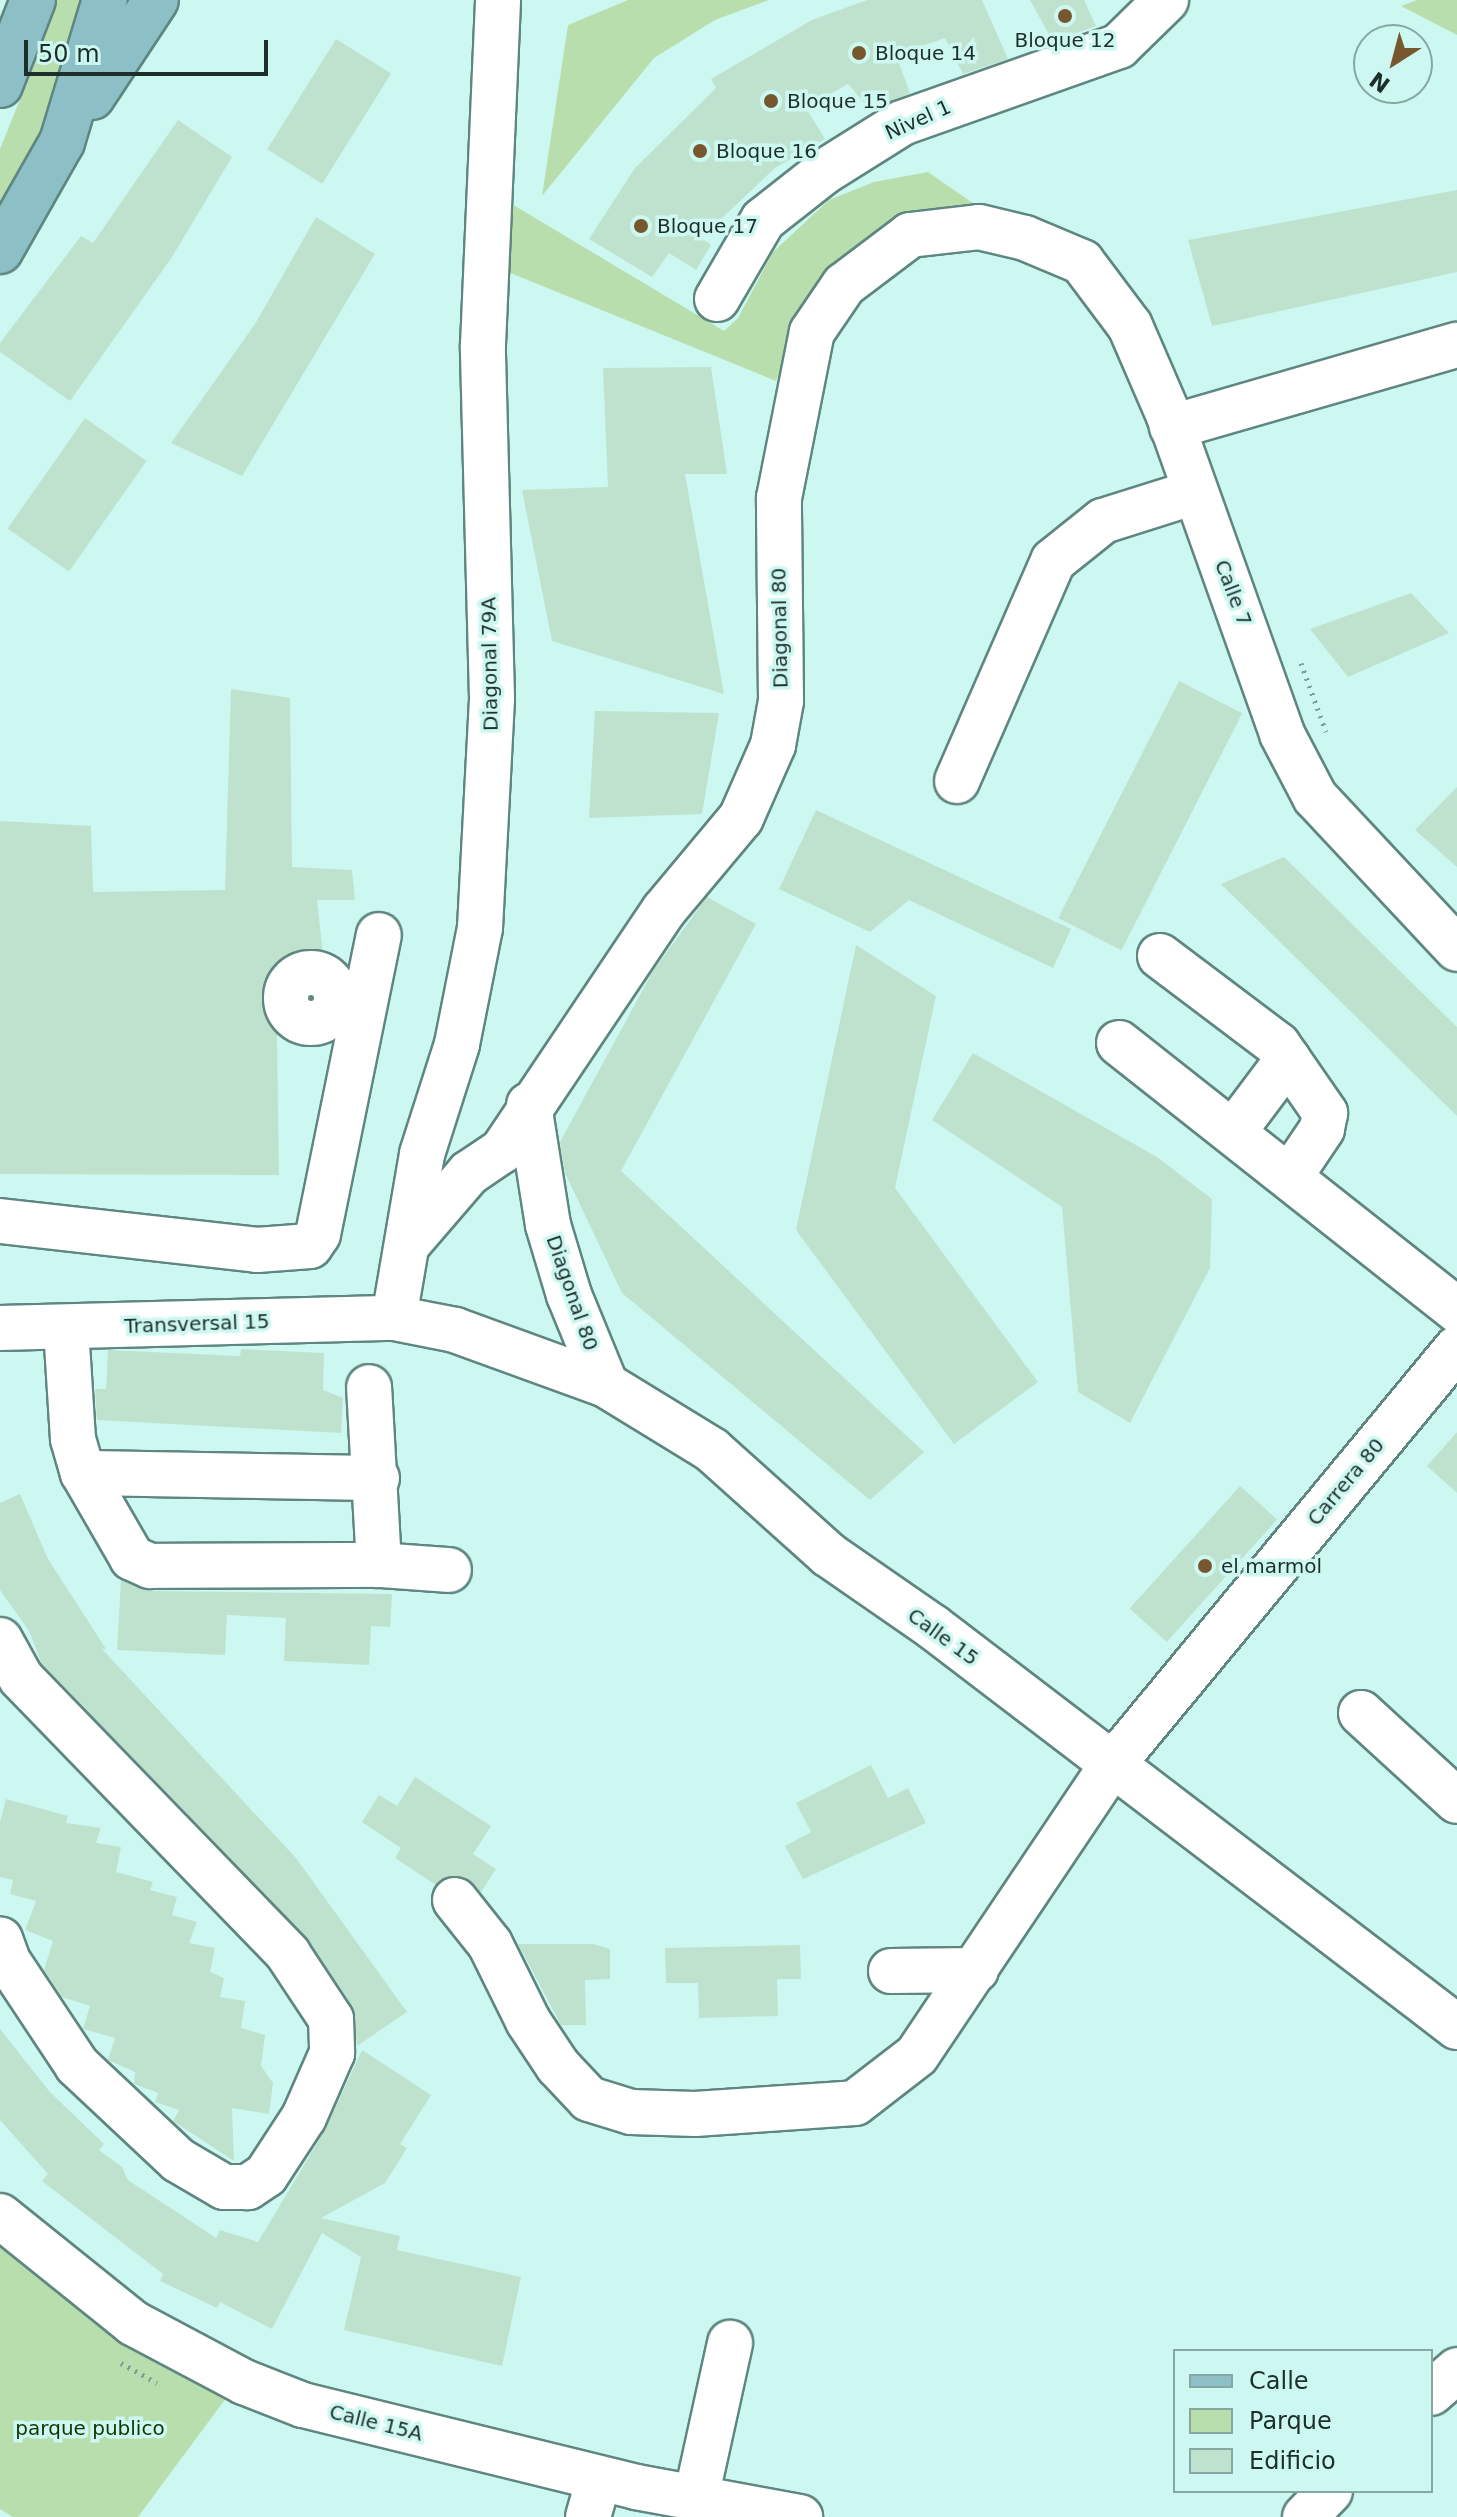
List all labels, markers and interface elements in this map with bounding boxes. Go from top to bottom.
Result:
marker: Bloque 12 [1056,7,1074,25]
scale bar [28,24,272,74]
north arrow [1353,24,1433,104]
place label: Bloque 12 [1015,28,1115,52]
text: 50 m [38,40,100,68]
place label: Bloque 14 [875,41,976,65]
marker: Bloque 14 [850,44,868,62]
text: N [1365,67,1395,98]
place label: Bloque 15 [787,89,888,113]
marker: Bloque 15 [762,92,780,110]
street label: Nivel 1 [881,95,955,145]
place label: Bloque 16 [716,139,817,163]
marker: Bloque 16 [691,142,709,160]
place label: Bloque 17 [657,214,758,238]
marker: Bloque 17 [632,217,650,235]
street label: Calle 7 [1209,557,1257,629]
street label: Diagonal 80 [767,568,793,688]
street label: Diagonal 79A [477,597,503,731]
street label: Diagonal 80 [541,1232,603,1354]
street label: Transversal 15 [124,1309,270,1339]
street label: Carrera 80 [1303,1434,1389,1530]
place label: el marmol [1221,1554,1322,1578]
marker: el marmol [1196,1557,1214,1575]
street label: Calle 15 [903,1603,983,1671]
legend [1173,2349,1433,2493]
text: Calle [1249,2367,1309,2395]
street label: Calle 15A [327,2400,425,2446]
text: Parque [1249,2407,1332,2435]
park label: parque publico [15,2416,165,2440]
text: Edificio [1249,2447,1336,2475]

